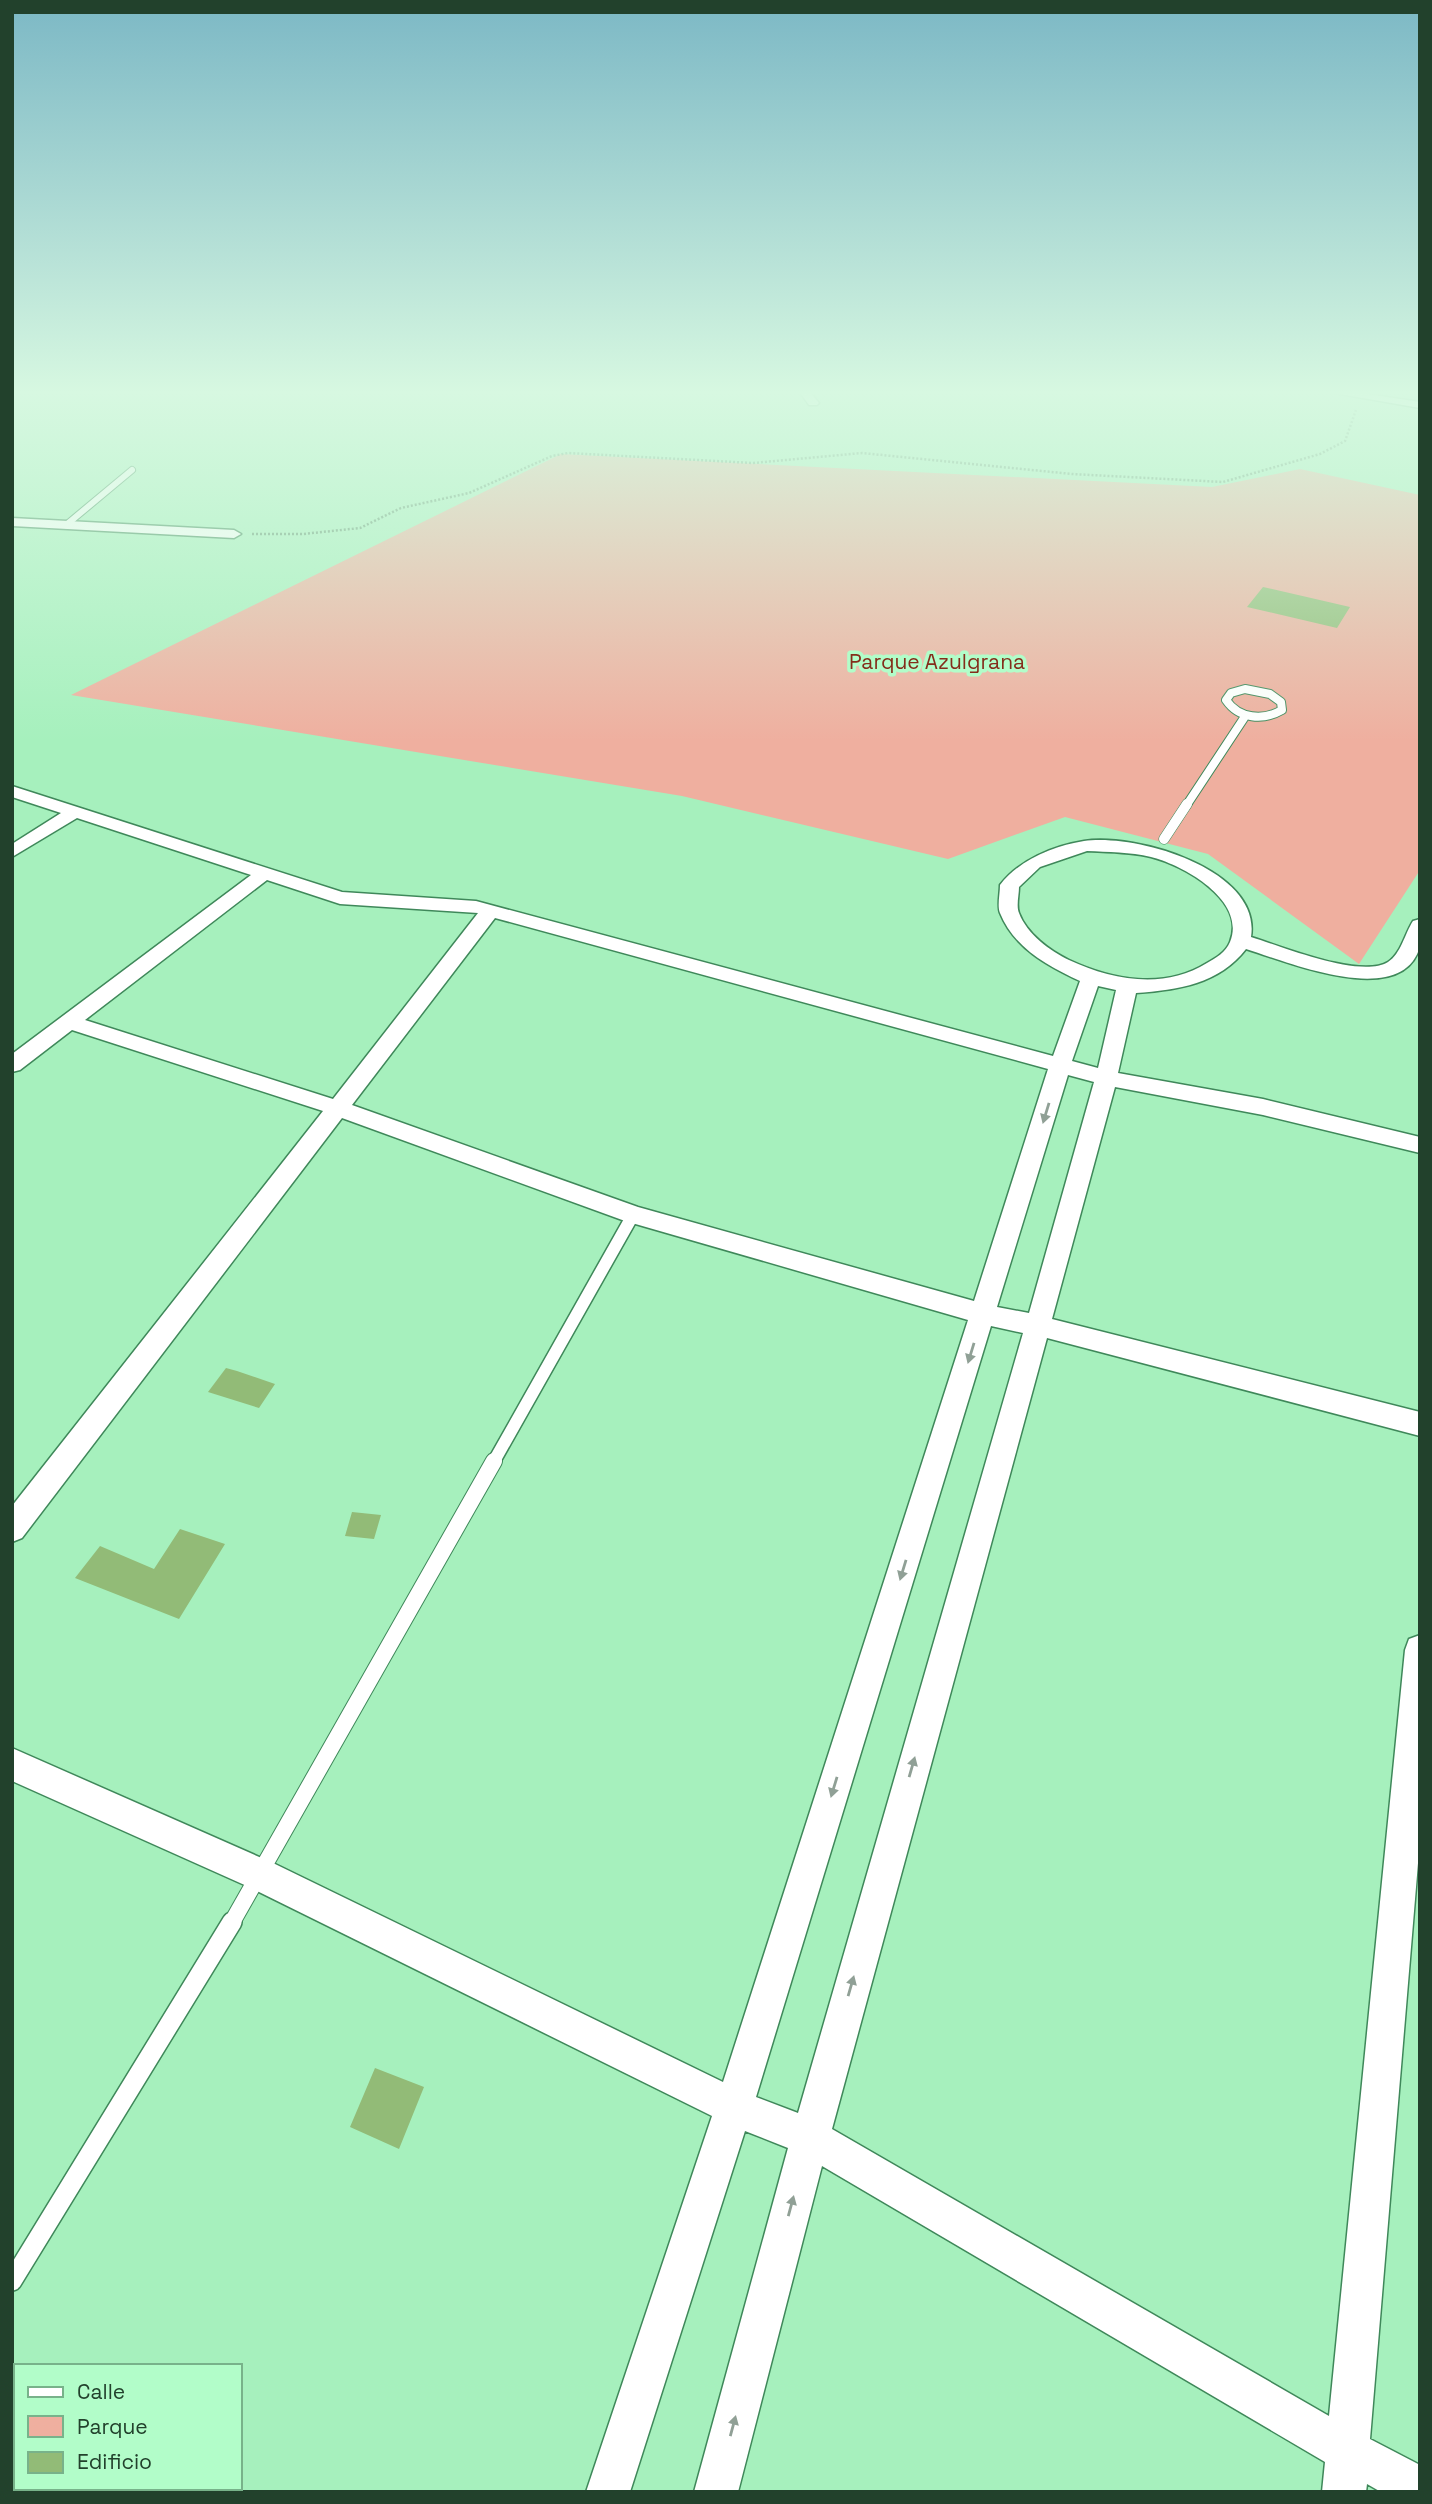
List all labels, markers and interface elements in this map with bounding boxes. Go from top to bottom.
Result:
park label: Parque Azulgrana [849,648,1025,675]
one-way arrow [1040,1102,1050,1123]
one-way arrow [966,1343,976,1364]
one-way arrow [897,1560,908,1581]
one-way arrow [907,1756,918,1778]
one-way arrow [829,1777,839,1798]
one-way arrow [846,1975,857,1997]
one-way arrow [786,2195,797,2217]
legend [14,2364,242,2490]
text: Calle [77,2378,125,2405]
text: Parque [77,2413,148,2440]
one-way arrow [728,2415,739,2437]
text: Edificio [77,2448,152,2475]

